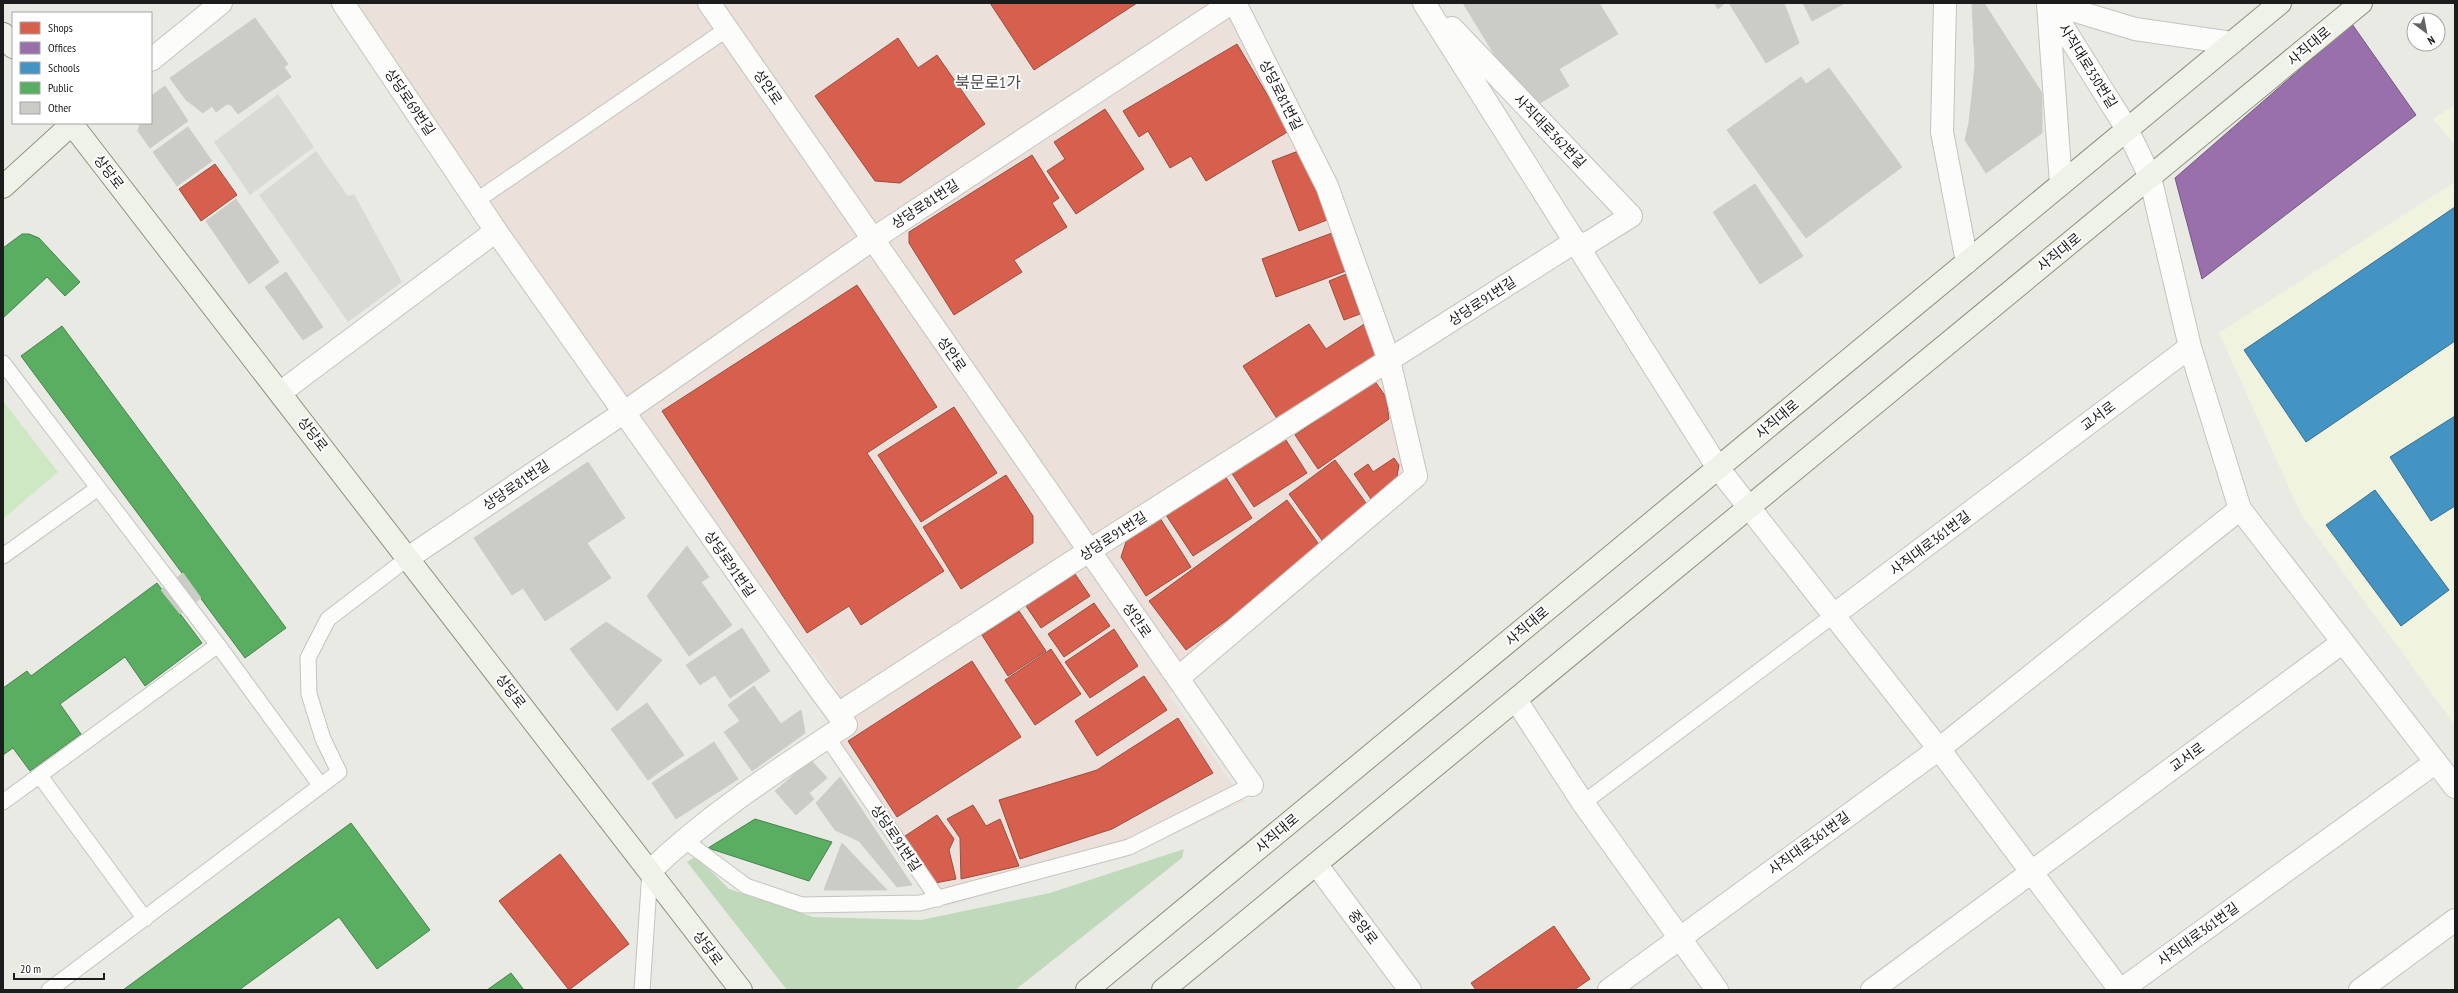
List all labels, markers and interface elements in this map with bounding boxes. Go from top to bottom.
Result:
legend [12,12,152,124]
north arrow [2406,12,2446,52]
text: Shops [48,20,73,35]
street label: 사직대로350번길 [2055,20,2121,112]
street label: 사직대로 [2283,22,2335,69]
text: N [2425,33,2438,48]
text: Offices [48,40,76,55]
street label: 상당로81번길 [1256,57,1306,133]
text: Schools [48,60,80,75]
street label: 상당로69번길 [381,65,439,139]
street label: 성안로 [750,66,787,108]
district label: 북문로1가 [955,72,1021,92]
text: Public [48,80,74,95]
street label: 사직대로362번길 [1510,90,1590,172]
text: Other [48,100,72,115]
street label: 상당로 [90,151,128,193]
street label: 상당로81번길 [888,175,962,233]
street label: 사직대로 [2033,229,2085,275]
street label: 상당로91번길 [1445,272,1519,330]
street label: 성안로 [934,333,971,375]
street label: 사직대로 [1751,395,1803,442]
street label: 교서로 [2077,397,2119,435]
street label: 상당로 [294,413,332,455]
street label: 상당로81번길 [479,456,553,514]
street label: 상당로91번길 [1076,507,1150,565]
street label: 사직대로361번길 [1886,507,1974,579]
street label: 상당로91번길 [701,527,759,601]
street label: 성안로 [1119,599,1156,641]
street label: 사직대로 [1501,602,1553,649]
street label: 상당로 [492,670,530,712]
street label: 교서로 [2166,738,2208,776]
street label: 상당로91번길 [867,801,925,875]
street label: 사직대로361번길 [1765,807,1853,879]
street label: 사직대로 [1251,809,1303,856]
street label: 사직대로361번길 [2154,898,2242,970]
street label: 중앙로 [1344,906,1382,948]
street label: 상당로 [689,927,727,969]
scale bar [14,955,104,981]
text: 20 m [20,961,41,976]

